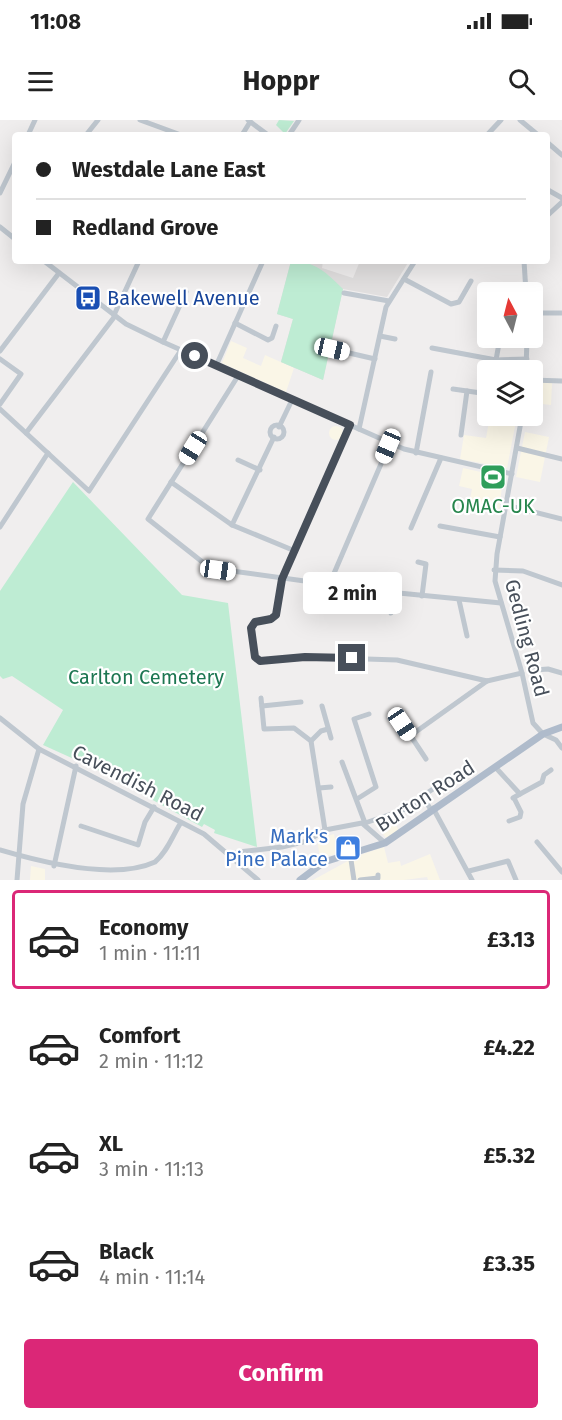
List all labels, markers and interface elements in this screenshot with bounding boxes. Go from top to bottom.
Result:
text: 11:08 [30,8,81,35]
icon: menu [24,65,57,98]
text: Hoppr [243,65,319,97]
icon: search [505,65,538,98]
text: Westdale Lane East [72,156,266,183]
text: Redland Grove [72,214,218,241]
north arrow [477,282,543,348]
map controls [477,282,543,426]
bus stop icon: Bakewell Avenue [73,283,103,313]
place label: Bakewell Avenue [107,286,260,310]
car [312,336,352,362]
route start [181,342,208,369]
button: layers [477,360,543,426]
car [373,426,403,466]
car [176,428,210,468]
sports icon: OMAC-UK [478,462,508,492]
place label: OMAC-UK [451,494,535,518]
car [199,559,237,581]
callout: 2 min [302,571,401,613]
street label: Gedling Road [500,577,554,699]
text: 2 min [328,581,377,605]
route end [338,644,365,671]
park label: Carlton Cemetery [68,665,224,689]
car [384,704,420,744]
street label: Cavendish Road [68,740,208,826]
street label: Burton Road [371,755,479,837]
place label: Mark's Pine Palace [225,824,328,871]
shop icon: Mark's Pine Palace [333,833,363,863]
icon: car [27,913,81,967]
text: Economy [99,914,188,941]
text: £3.13 [487,926,535,953]
text: 1 min · 11:11 [99,941,201,965]
icon: car [27,1021,81,1075]
text: Comfort [99,1022,180,1049]
text: £4.22 [483,1034,535,1061]
text: 2 min · 11:12 [99,1049,204,1073]
icon: car [27,1129,81,1183]
text: XL [99,1130,123,1157]
text: £5.32 [483,1142,535,1169]
text: 3 min · 11:13 [99,1157,204,1181]
icon: car [27,1237,81,1291]
text: Black [99,1238,154,1265]
text: £3.35 [483,1250,535,1277]
text: 4 min · 11:14 [99,1265,205,1289]
button: Confirm [24,1339,538,1408]

